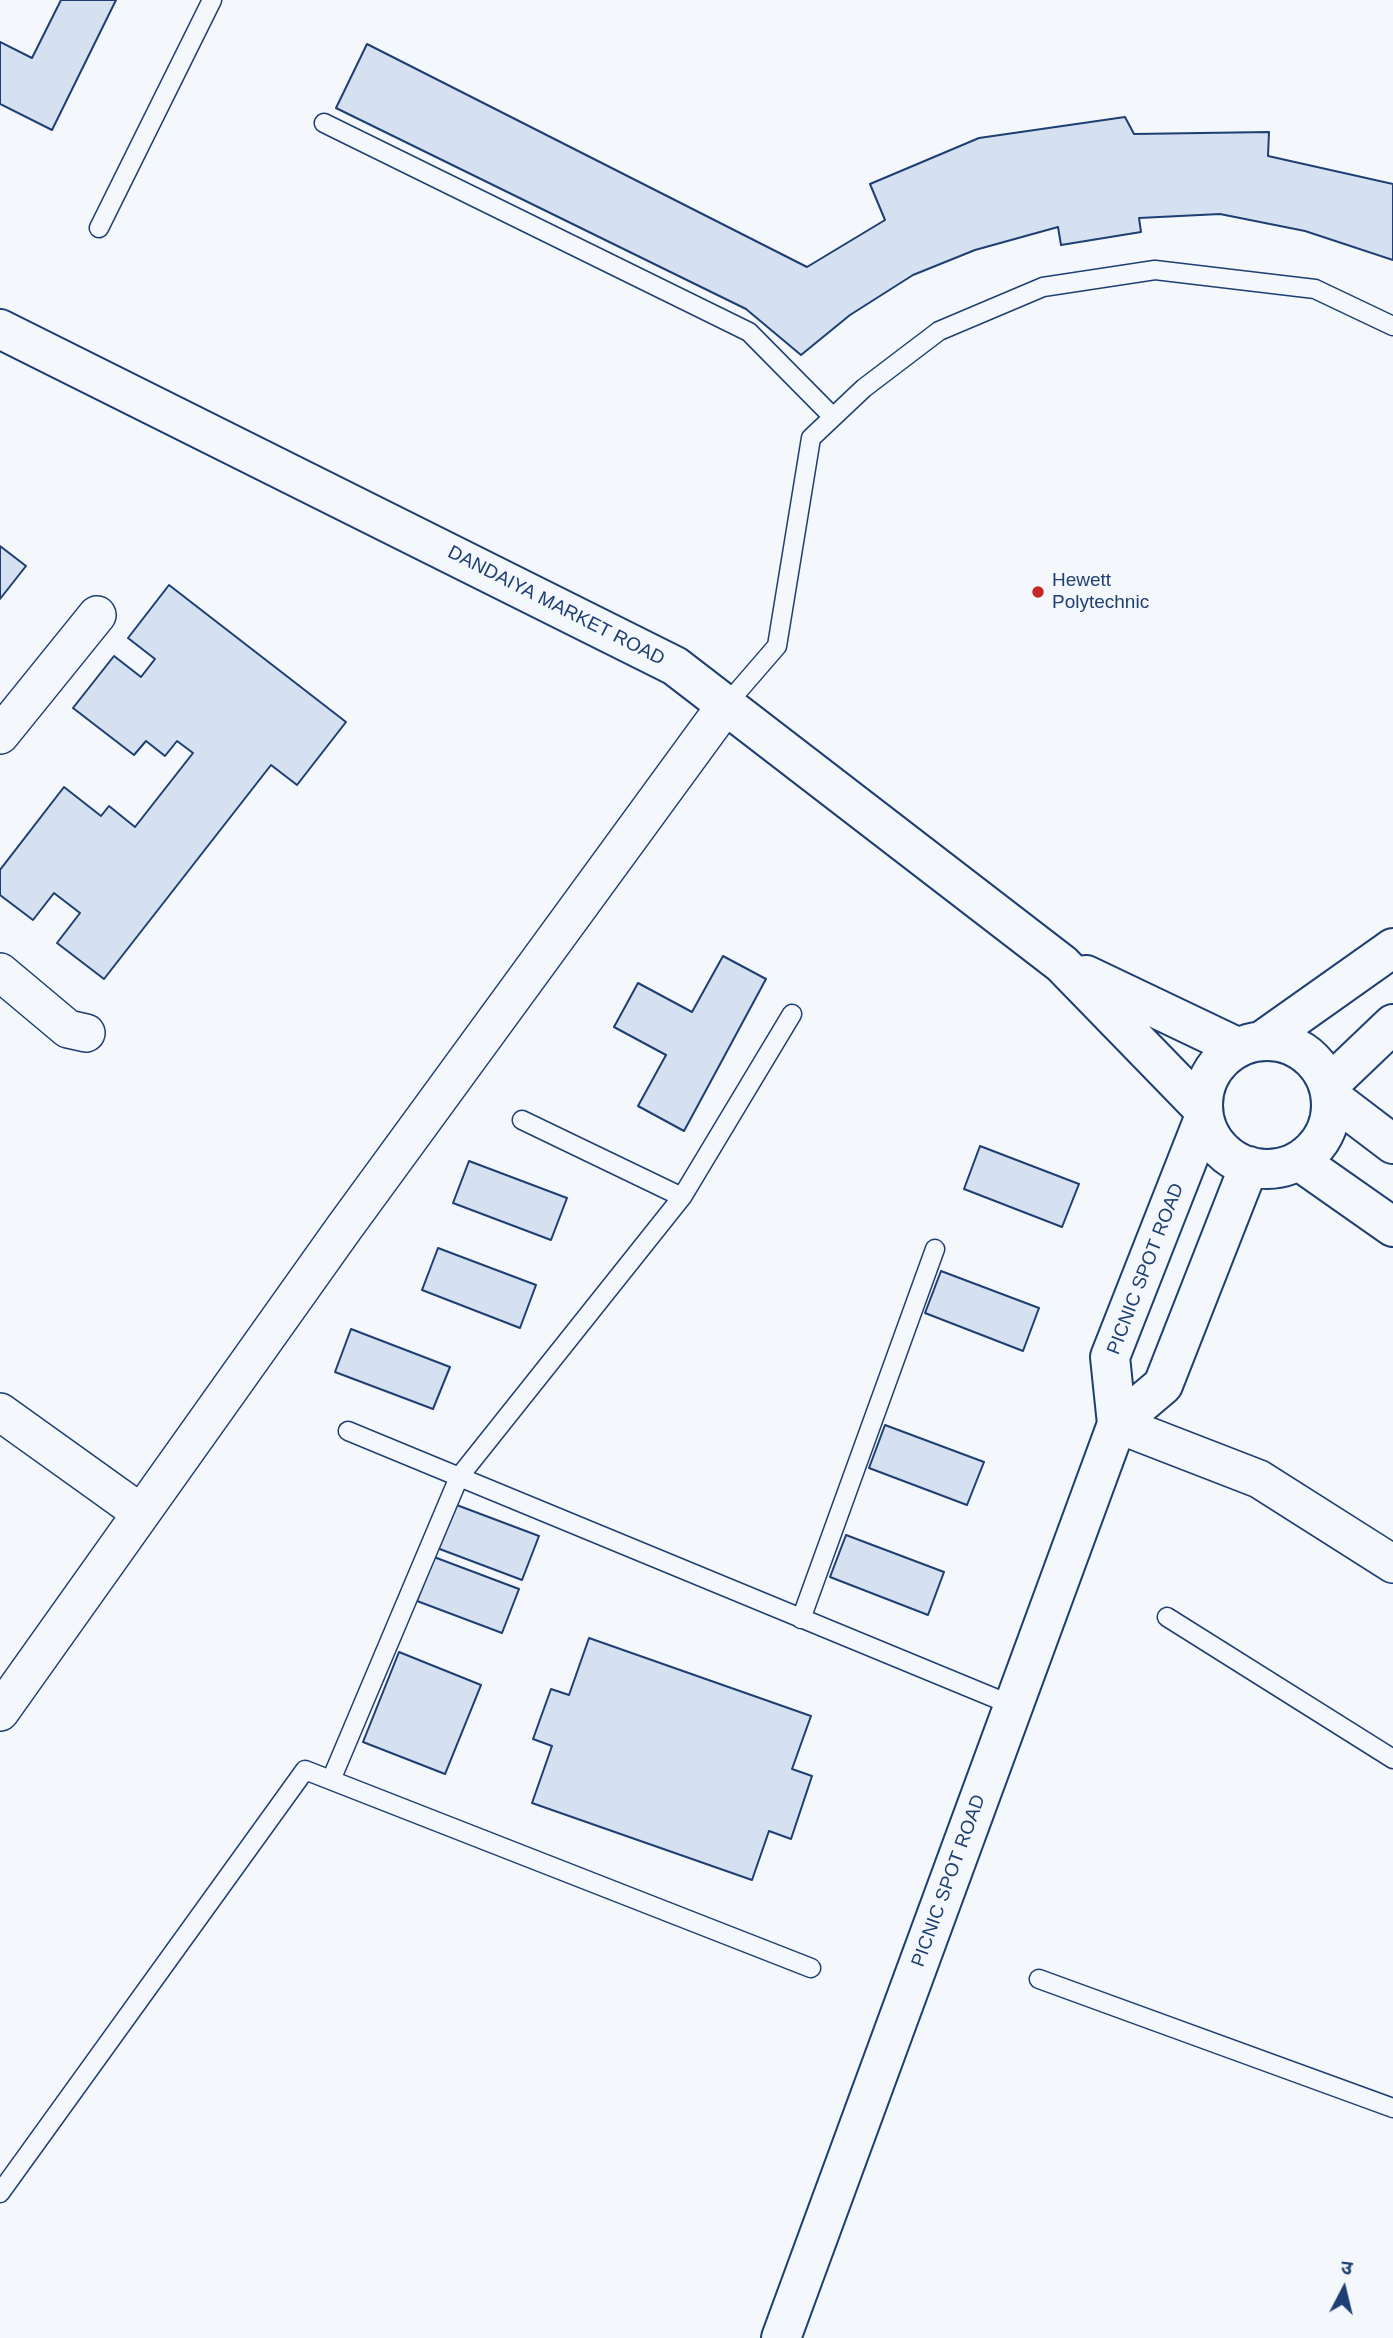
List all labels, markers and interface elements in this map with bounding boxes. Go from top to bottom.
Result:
street label: DANDAIYA MARKET ROAD [444,541,668,671]
place label: Hewett Polytechnic [1052,570,1149,614]
marker: Hewett Polytechnic [1030,584,1046,600]
street label: PICNIC SPOT ROAD [1103,1180,1189,1358]
street label: PICNIC SPOT ROAD [907,1792,991,1970]
north arrow [1309,2254,1379,2324]
text: उ [1340,2257,1353,2279]

